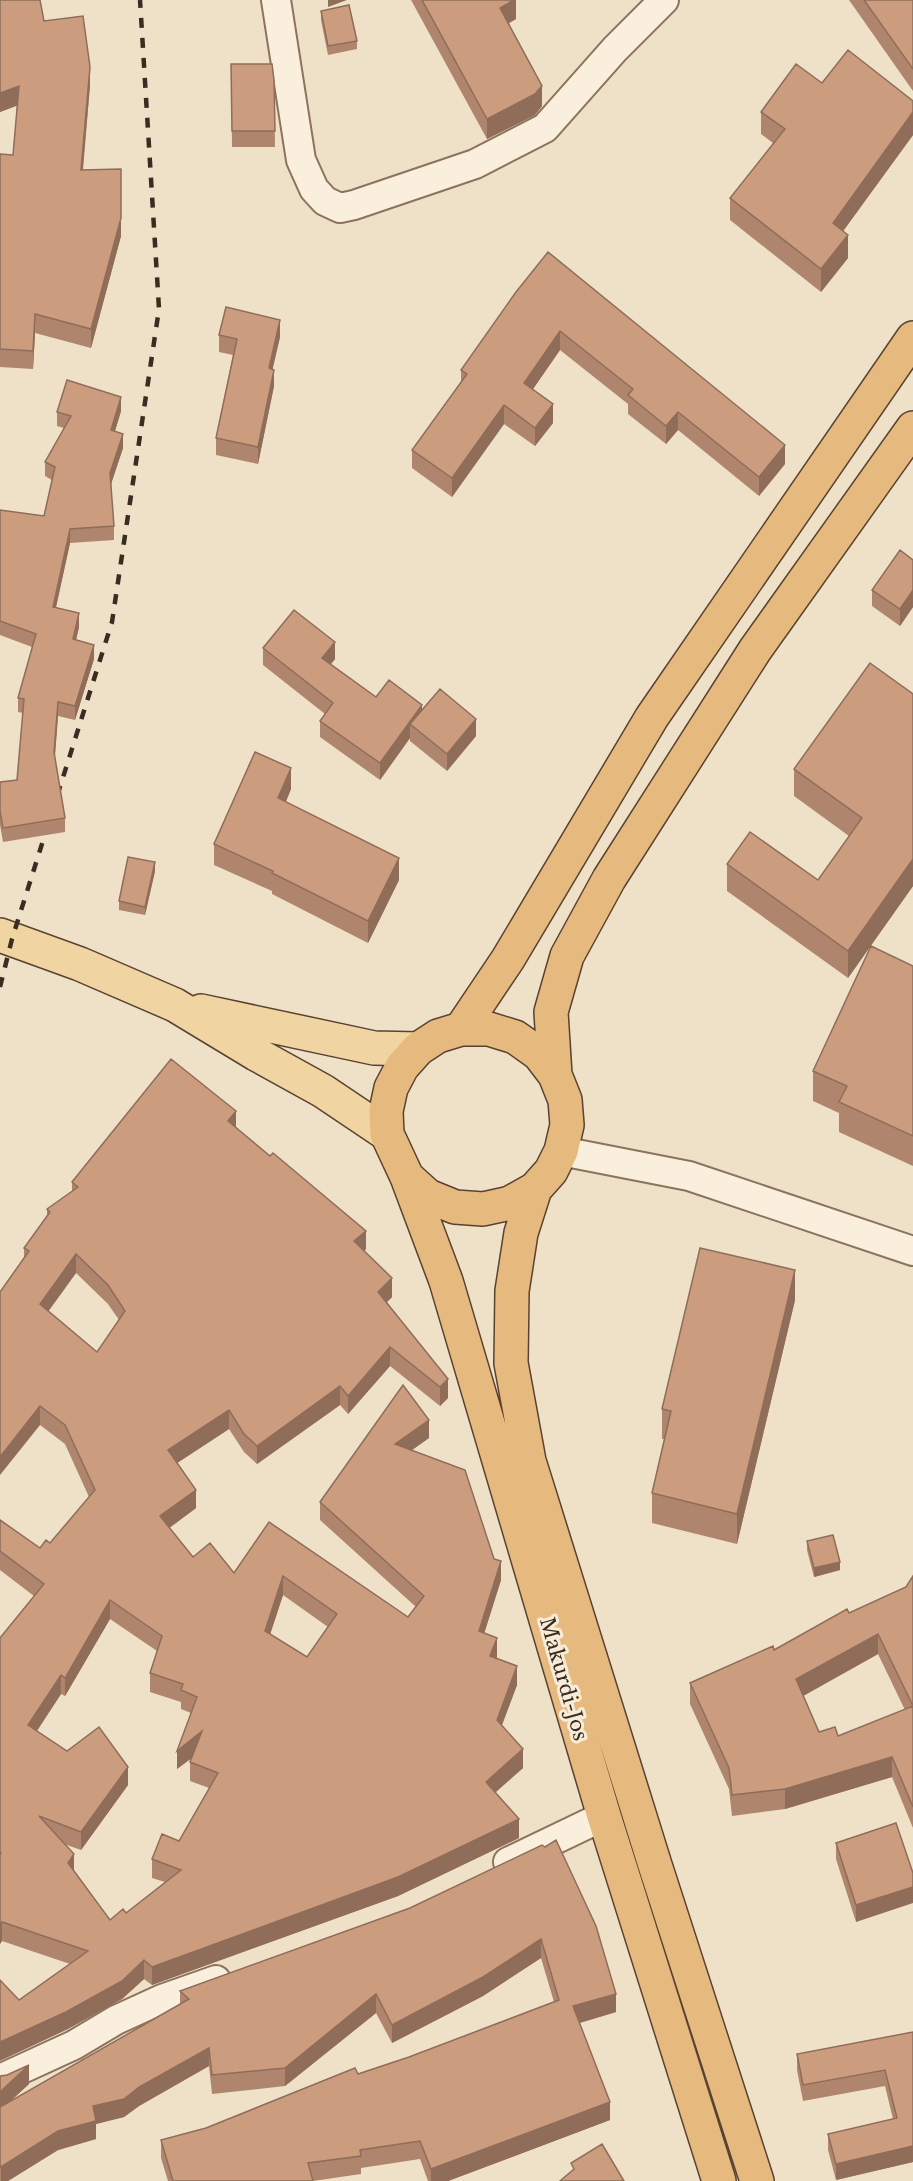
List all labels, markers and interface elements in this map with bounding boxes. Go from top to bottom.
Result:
street label: Makurdi-Jos [535,1615,593,1743]

